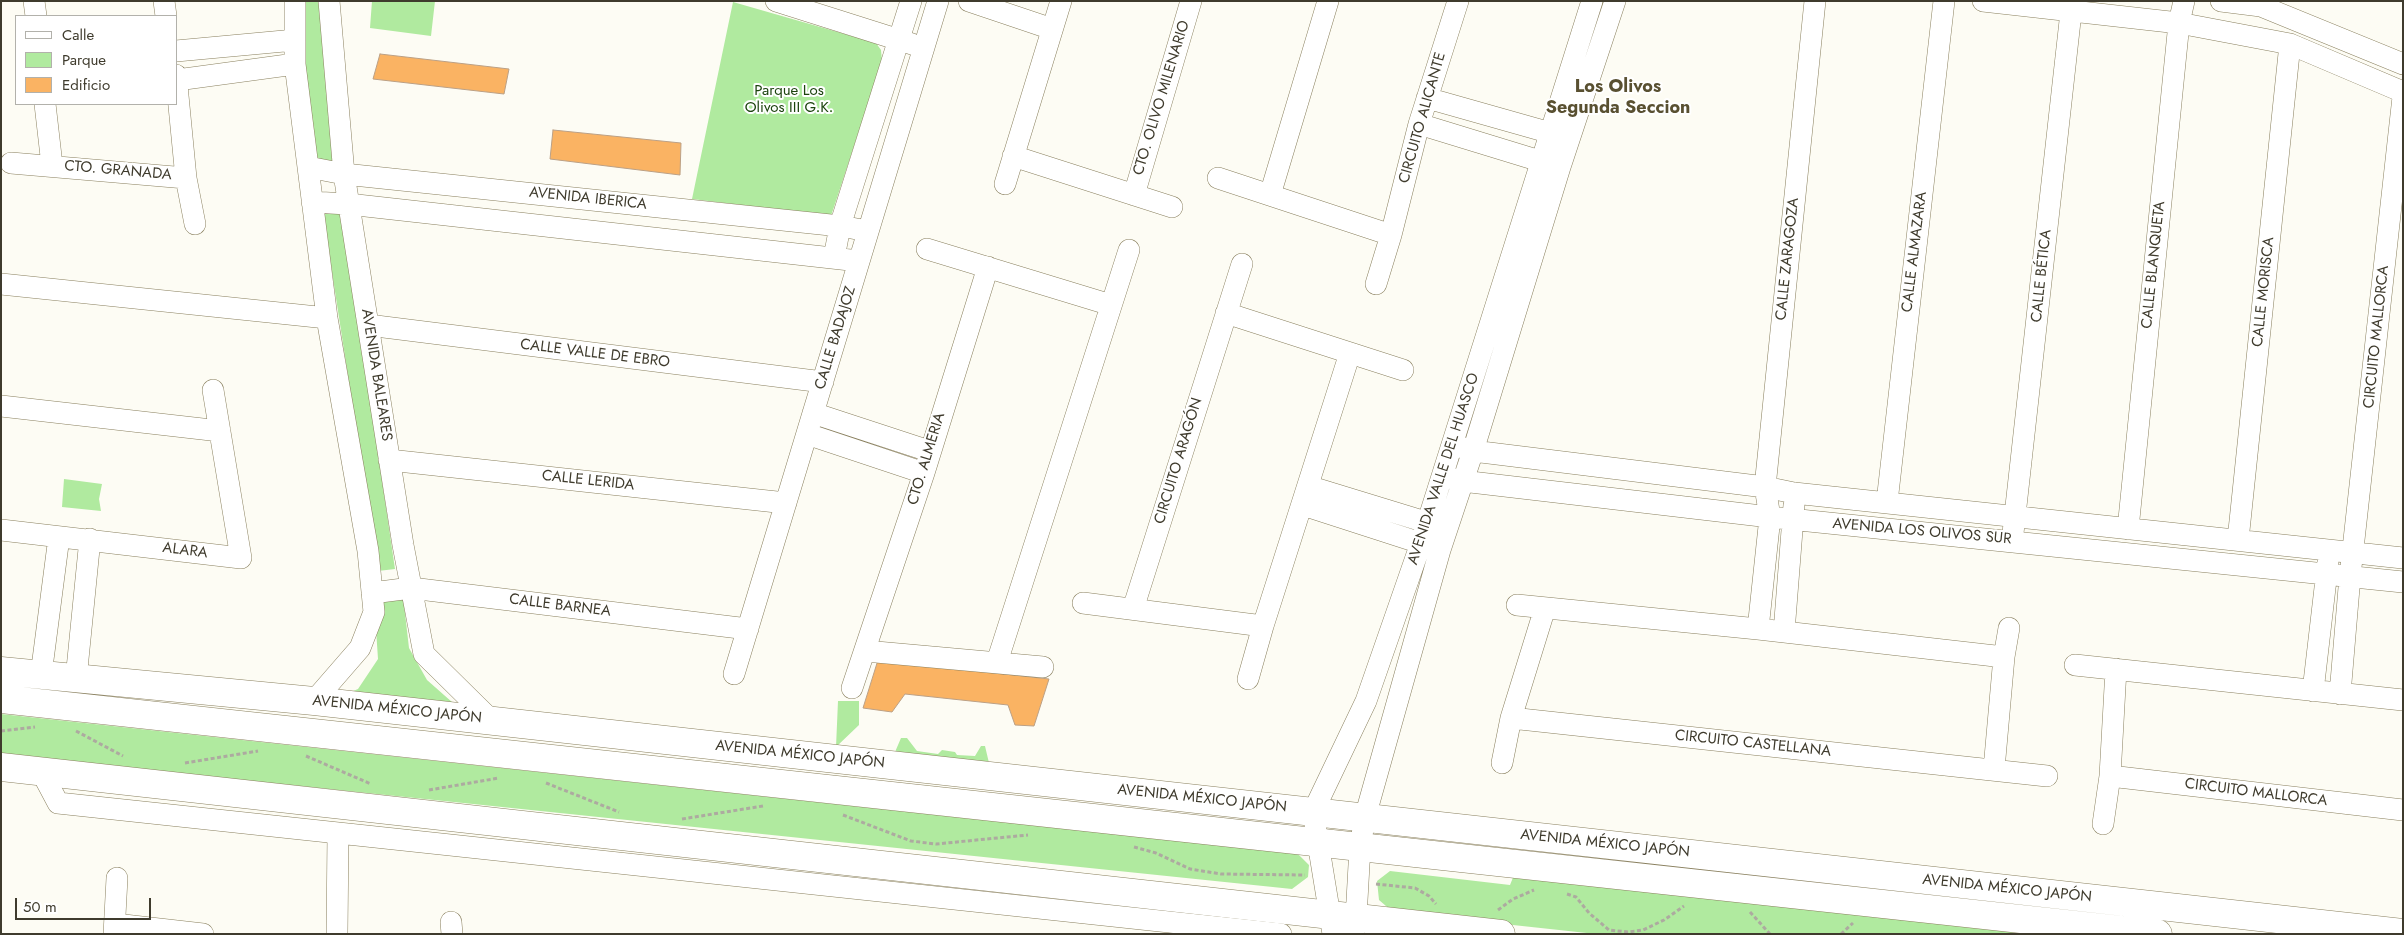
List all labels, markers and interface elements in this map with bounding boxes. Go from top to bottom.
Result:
legend [15,15,178,105]
street label: CTO. OLIVO MILENARIO [1130,18,1194,178]
text: Calle [62,24,94,46]
text: Parque [62,49,106,71]
street label: CIRCUITO ALICANTE [1396,50,1450,186]
text: Edificio [62,74,110,96]
district label: Los Olivos Segunda Seccion [1546,77,1690,120]
park label: Parque Los Olivos III G.K. [745,82,833,117]
street label: CTO. GRANADA [64,157,172,185]
street label: AVENIDA IBERICA [528,184,648,214]
street label: CALLE ALMAZARA [1899,191,1931,313]
street label: CALLE ZARAGOZA [1773,197,1803,321]
street label: CALLE BLANQUETA [2138,200,2170,330]
street label: CALLE BÉTICA [2028,229,2056,323]
street label: CALLE MORISCA [2249,236,2279,348]
street label: CIRCUITO MALLORCA [2361,265,2393,409]
street label: CALLE BADAJOZ [812,284,860,392]
street label: AVENIDA BALEARES [357,308,395,442]
street label: CALLE VALLE DE EBRO [519,336,671,372]
street label: AVENIDA VALLE DEL HUASCO [1404,371,1484,567]
street label: CIRCUITO ARAGÓN [1151,396,1207,526]
street label: CTO. ALMERIA [904,411,950,507]
street label: CALLE LERIDA [541,467,635,495]
street label: AVENIDA LOS OLIVOS SUR [1832,515,2012,549]
street label: ALARA [161,539,209,563]
street label: CALLE BARNEA [508,591,612,621]
street label: AVENIDA MÉXICO JAPÓN [311,692,483,728]
street label: CIRCUITO CASTELLANA [1674,727,1832,761]
street label: AVENIDA MÉXICO JAPÓN [714,737,886,773]
street label: CIRCUITO MALLORCA [2184,775,2328,811]
street label: AVENIDA MÉXICO JAPÓN [1116,781,1288,817]
street label: AVENIDA MÉXICO JAPÓN [1519,826,1691,862]
street label: AVENIDA MÉXICO JAPÓN [1921,871,2093,907]
scale bar [18,888,154,920]
text: 50 m [23,896,57,918]

